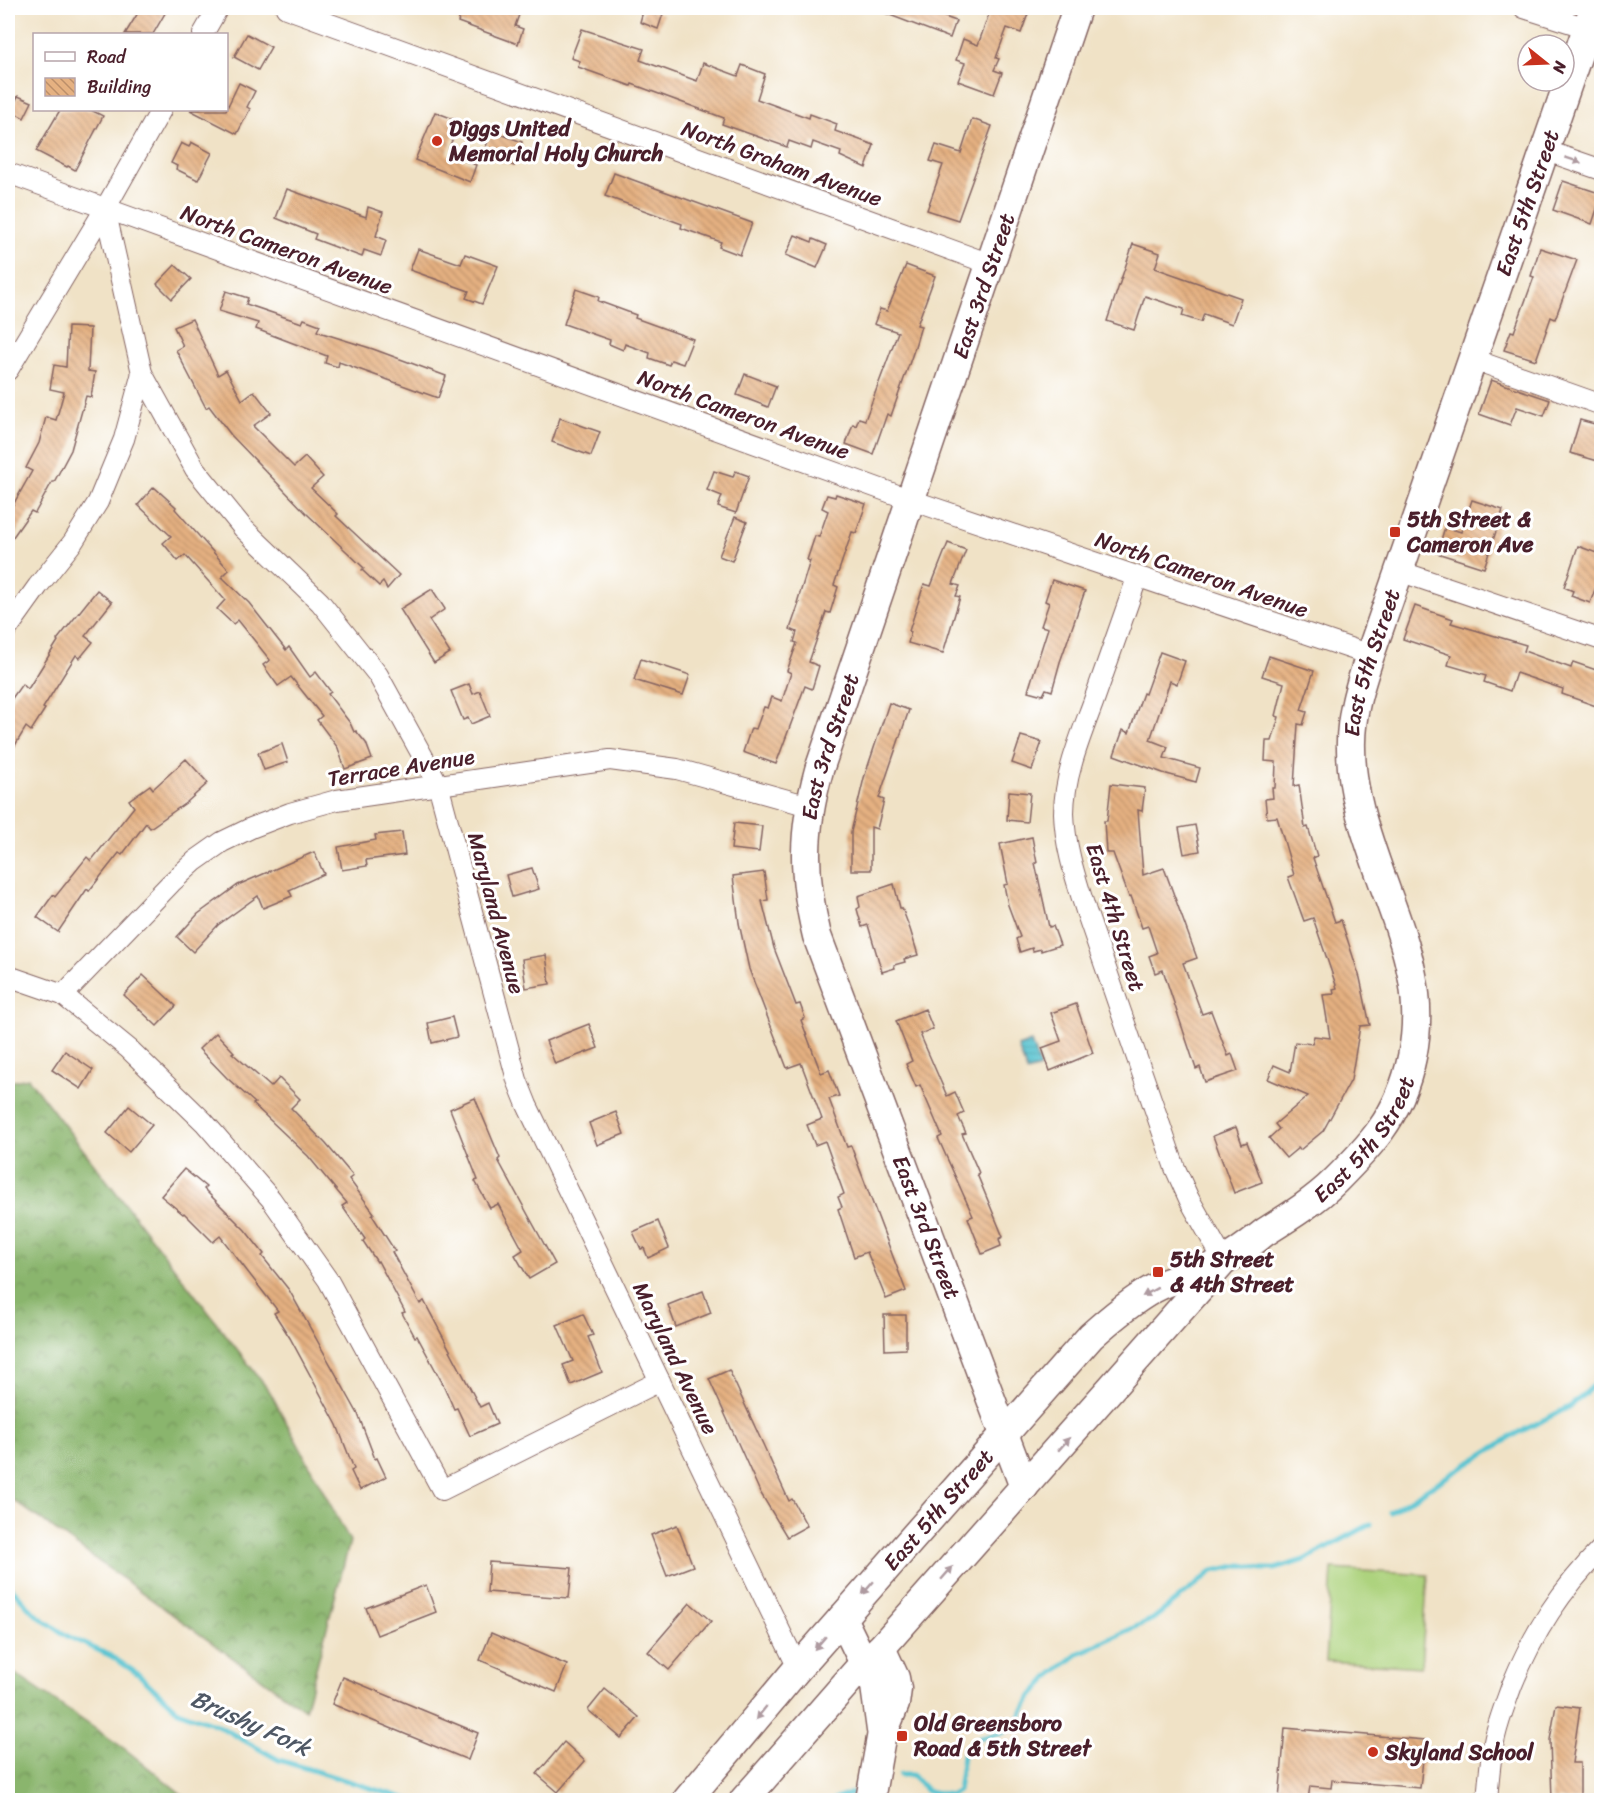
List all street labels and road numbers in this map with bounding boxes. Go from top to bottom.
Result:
street label: North Graham Avenue [676,109,888,218]
street label: East 5th Street [1484,124,1571,281]
street label: North Cameron Avenue [175,193,398,306]
street label: East 3rd Street [941,207,1026,364]
street label: North Cameron Avenue [632,358,855,471]
street label: North Cameron Avenue [1090,520,1314,629]
street label: East 5th Street [1332,583,1412,738]
street label: East 3rd Street [790,668,871,823]
street label: Terrace Avenue [325,737,478,798]
street label: Maryland Avenue [456,828,537,998]
street label: East 4th Street [1074,838,1157,996]
street label: East 5th Street [1304,1071,1426,1213]
street label: East 3rd Street [881,1149,972,1305]
street label: Maryland Avenue [622,1275,729,1441]
street label: East 5th Street [873,1439,1004,1580]

